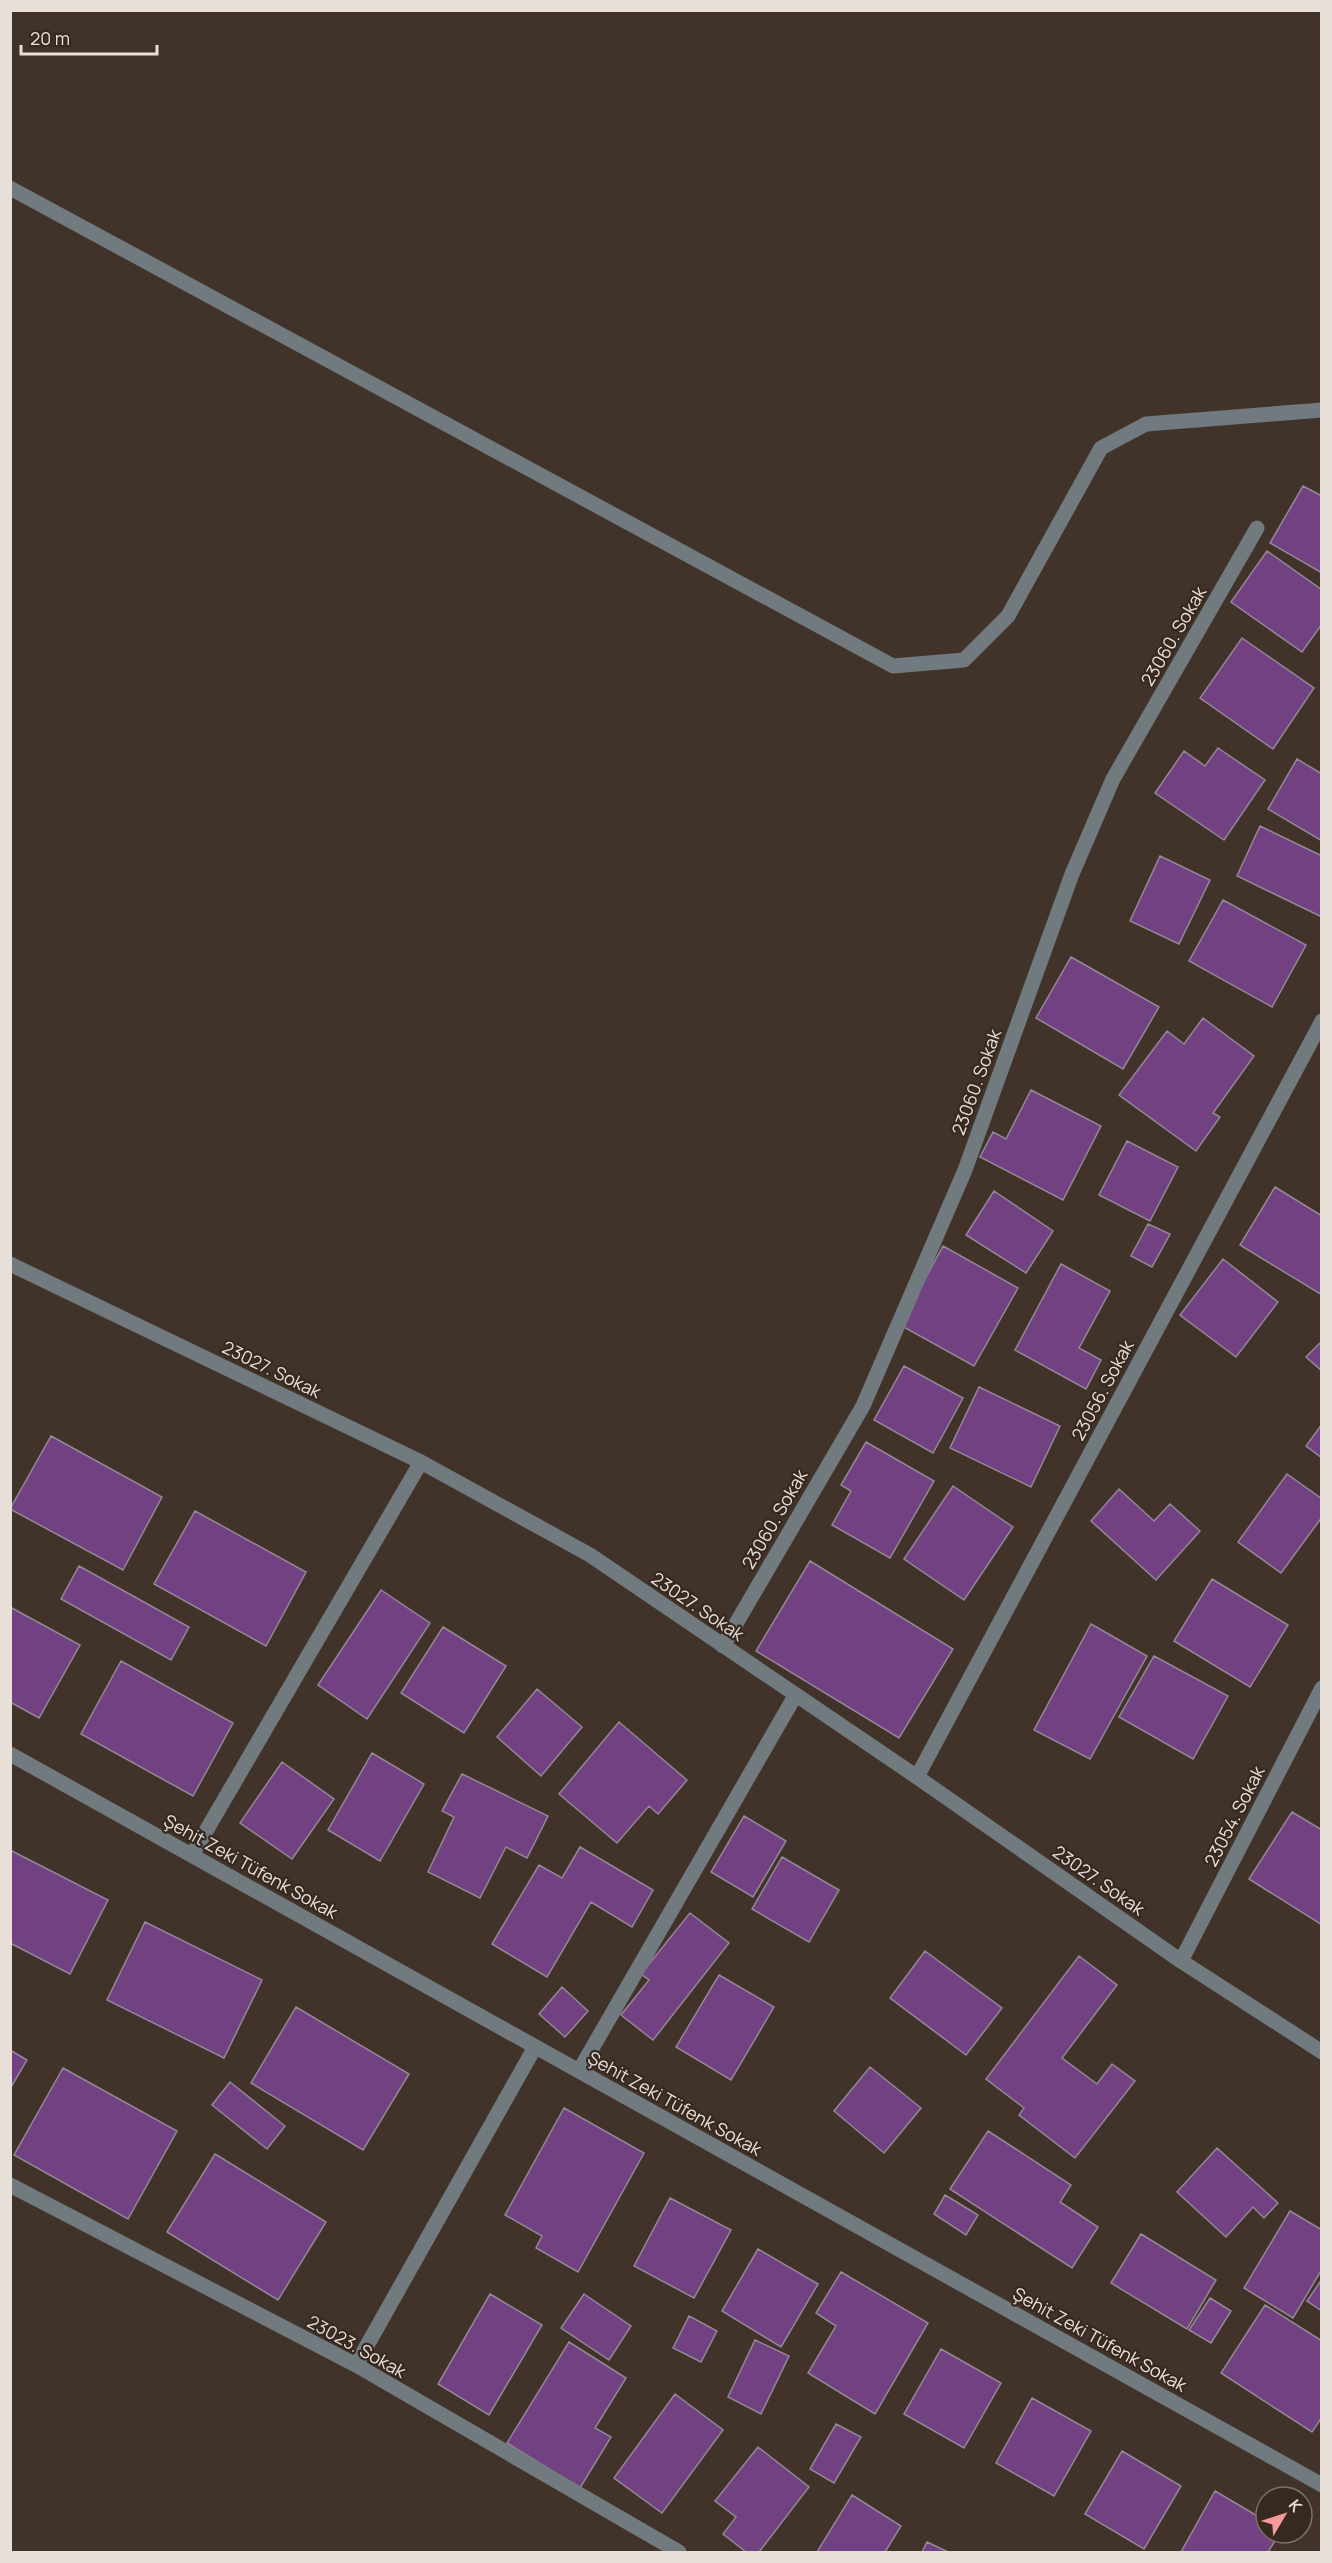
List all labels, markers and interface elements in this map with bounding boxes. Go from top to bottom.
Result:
scale bar [21,18,158,56]
text: 20 m [30,26,70,50]
street label: 23060. Sokak [1135,581,1212,690]
street label: 23060. Sokak [946,1025,1007,1138]
street label: 23027. Sokak [219,1335,326,1404]
street label: 23056. Sokak [1065,1335,1139,1444]
street label: 23060. Sokak [736,1464,813,1573]
street label: 23027. Sokak [647,1566,750,1646]
street label: 23054. Sokak [1198,1761,1270,1870]
street label: Şehit Zeki Tüfenk Sokak [160,1808,343,1924]
street label: 23027. Sokak [1048,1839,1151,1921]
street label: Şehit Zeki Tüfenk Sokak [584,2045,767,2161]
street label: Şehit Zeki Tüfenk Sokak [1009,2281,1192,2397]
street label: 23023. Sokak [303,2309,411,2383]
north arrow [1254,2485,1314,2545]
text: K [1284,2495,1308,2517]

